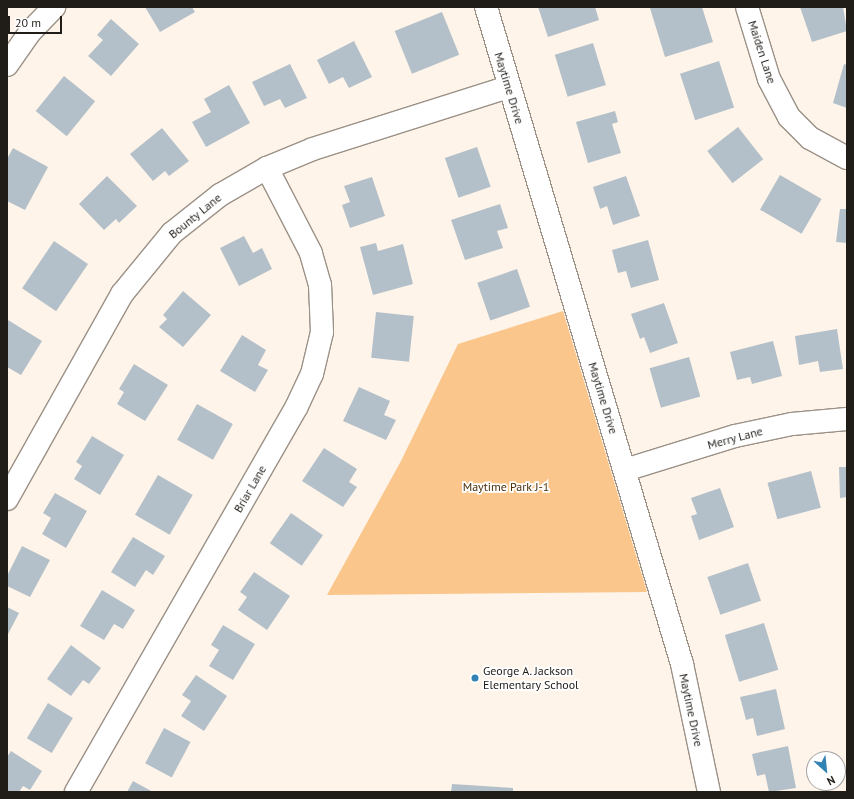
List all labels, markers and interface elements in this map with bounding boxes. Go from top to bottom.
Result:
scale bar [10,8,64,34]
text: 20 m [15,15,41,30]
street label: Maiden Lane [745,19,779,85]
street label: Maytime Drive [491,50,527,126]
street label: Bounty Lane [166,190,224,242]
street label: Maytime Drive [585,360,621,436]
street label: Merry Lane [706,424,764,452]
street label: Briar Lane [231,463,269,515]
park label: Maytime Park J-1 [463,480,549,494]
place label: George A. Jackson Elementary School [483,664,579,692]
street label: Maytime Drive [676,672,706,748]
marker: George A. Jackson Elementary School [470,673,480,683]
north arrow [806,751,846,791]
text: N [825,773,837,789]

